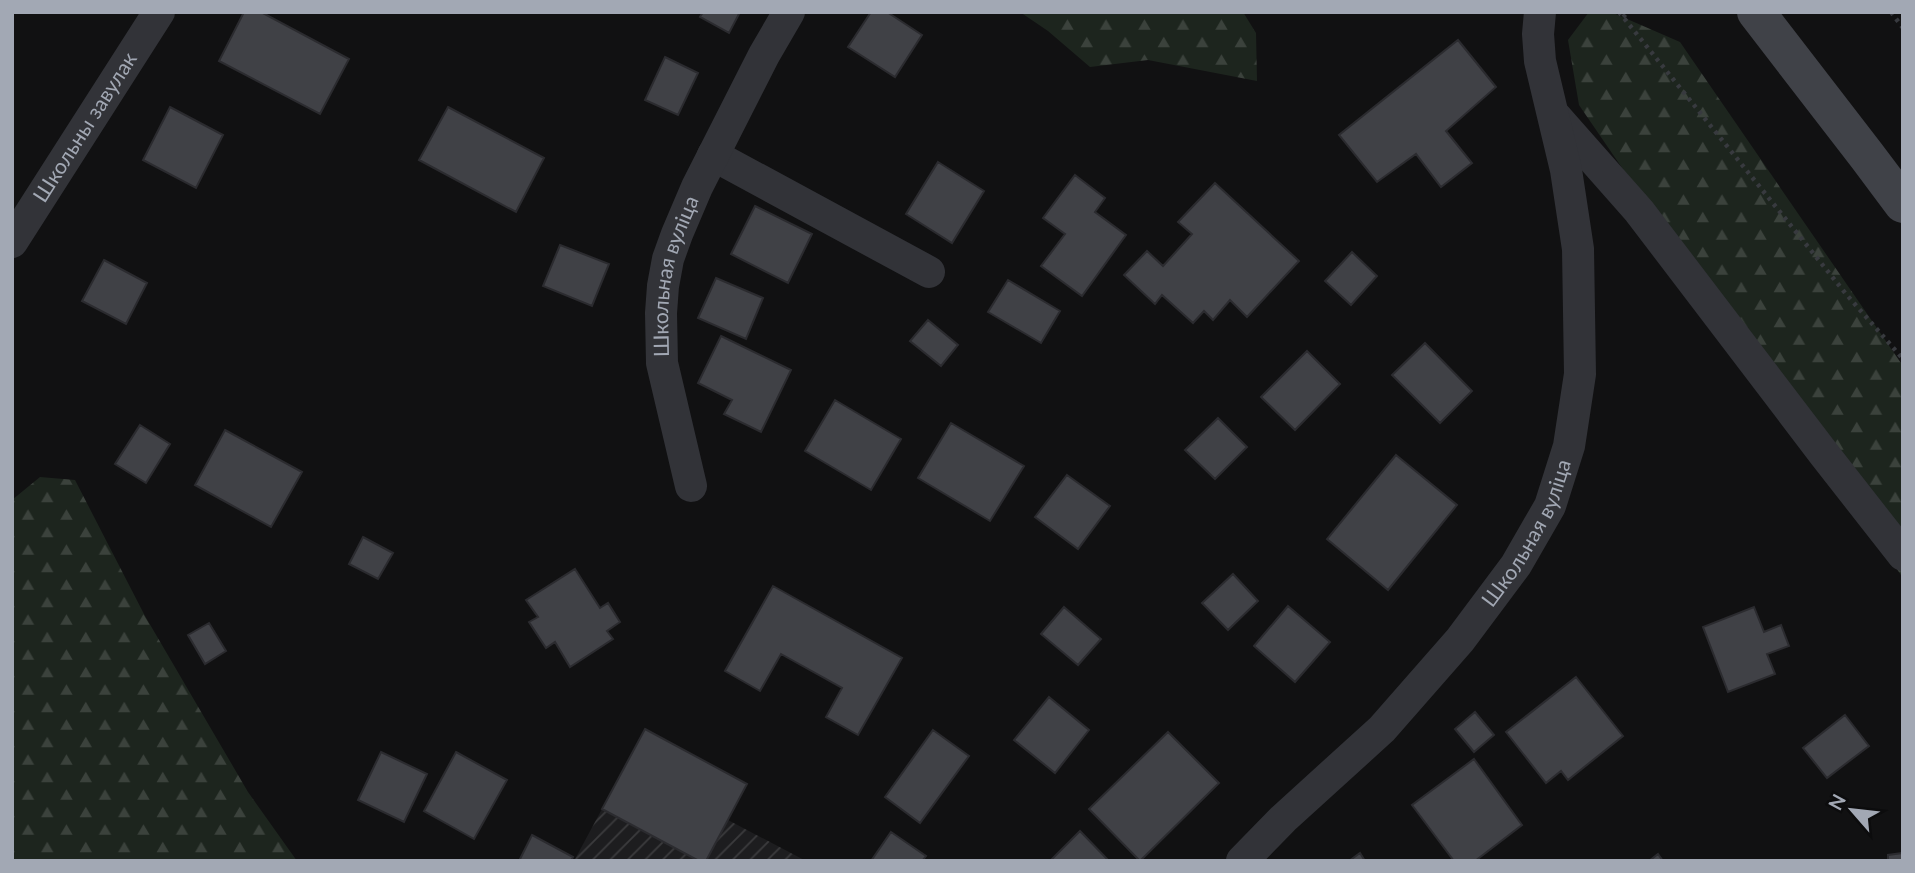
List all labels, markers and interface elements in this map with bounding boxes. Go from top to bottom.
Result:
street label: Школьны завулак [27,47,141,206]
street label: Школьная вуліца [647,192,703,357]
street label: Школьная вуліца [1475,456,1575,611]
north arrow [1817,775,1887,845]
text: N [1823,790,1850,814]

